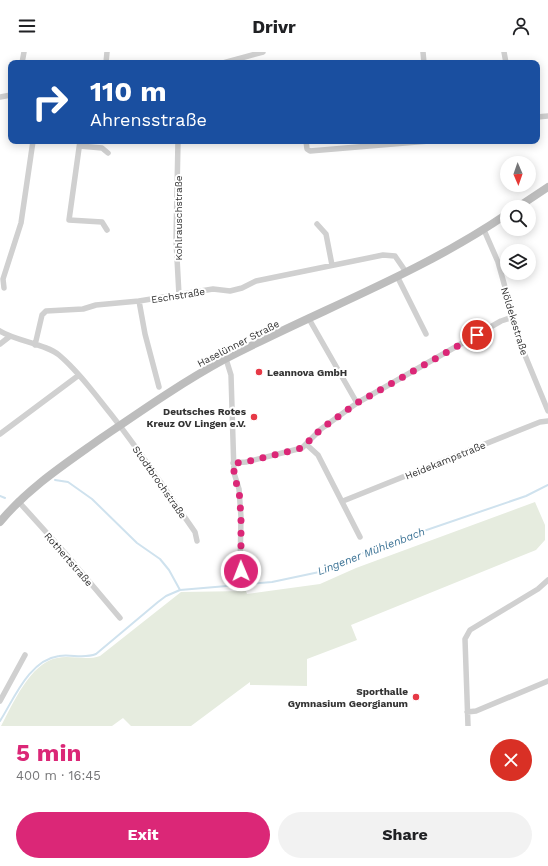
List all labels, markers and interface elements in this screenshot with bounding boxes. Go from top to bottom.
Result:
icon: menu [16,15,38,37]
icon: person [510,15,532,37]
text: Drivr [252,16,296,37]
text: 110 m [90,75,167,108]
icon: right [24,76,76,128]
text: Ahrensstraße [90,109,207,130]
north arrow [500,156,536,192]
map controls [500,156,536,280]
street label: Kohlrauschstraße [173,175,184,261]
button: search [500,200,536,236]
button: layers [500,244,536,280]
street label: Eschstraße [150,286,206,305]
street label: Nöldekestraße [499,286,530,357]
street label: Haselünner Straße [195,318,281,369]
pin [460,318,494,352]
icon: arrive [466,324,488,346]
marker: Leannova GmbH [254,367,264,377]
place label: Leannova GmbH [267,367,347,378]
place label: Deutsches Rotes Kreuz OV Lingen e.V. [147,406,247,429]
marker: Deutsches Rotes Kreuz OV Lingen e.V. [249,412,259,422]
street label: Heidekampstraße [403,439,487,482]
street label: Stodtbrochstraße [130,444,189,521]
water label: Lingener Mühlenbach [316,525,427,578]
street label: Rothertstraße [42,530,95,589]
position arrow [220,550,262,592]
place label: Sporthalle Gymnasium Georgianum [288,686,408,709]
marker: Sporthalle Gymnasium Georgianum [411,692,421,702]
text: 5 min [16,739,81,767]
button: close [490,739,532,781]
text: 400 m · 16:45 [16,768,101,783]
button: Exit [16,812,270,858]
button: Share [278,812,532,858]

